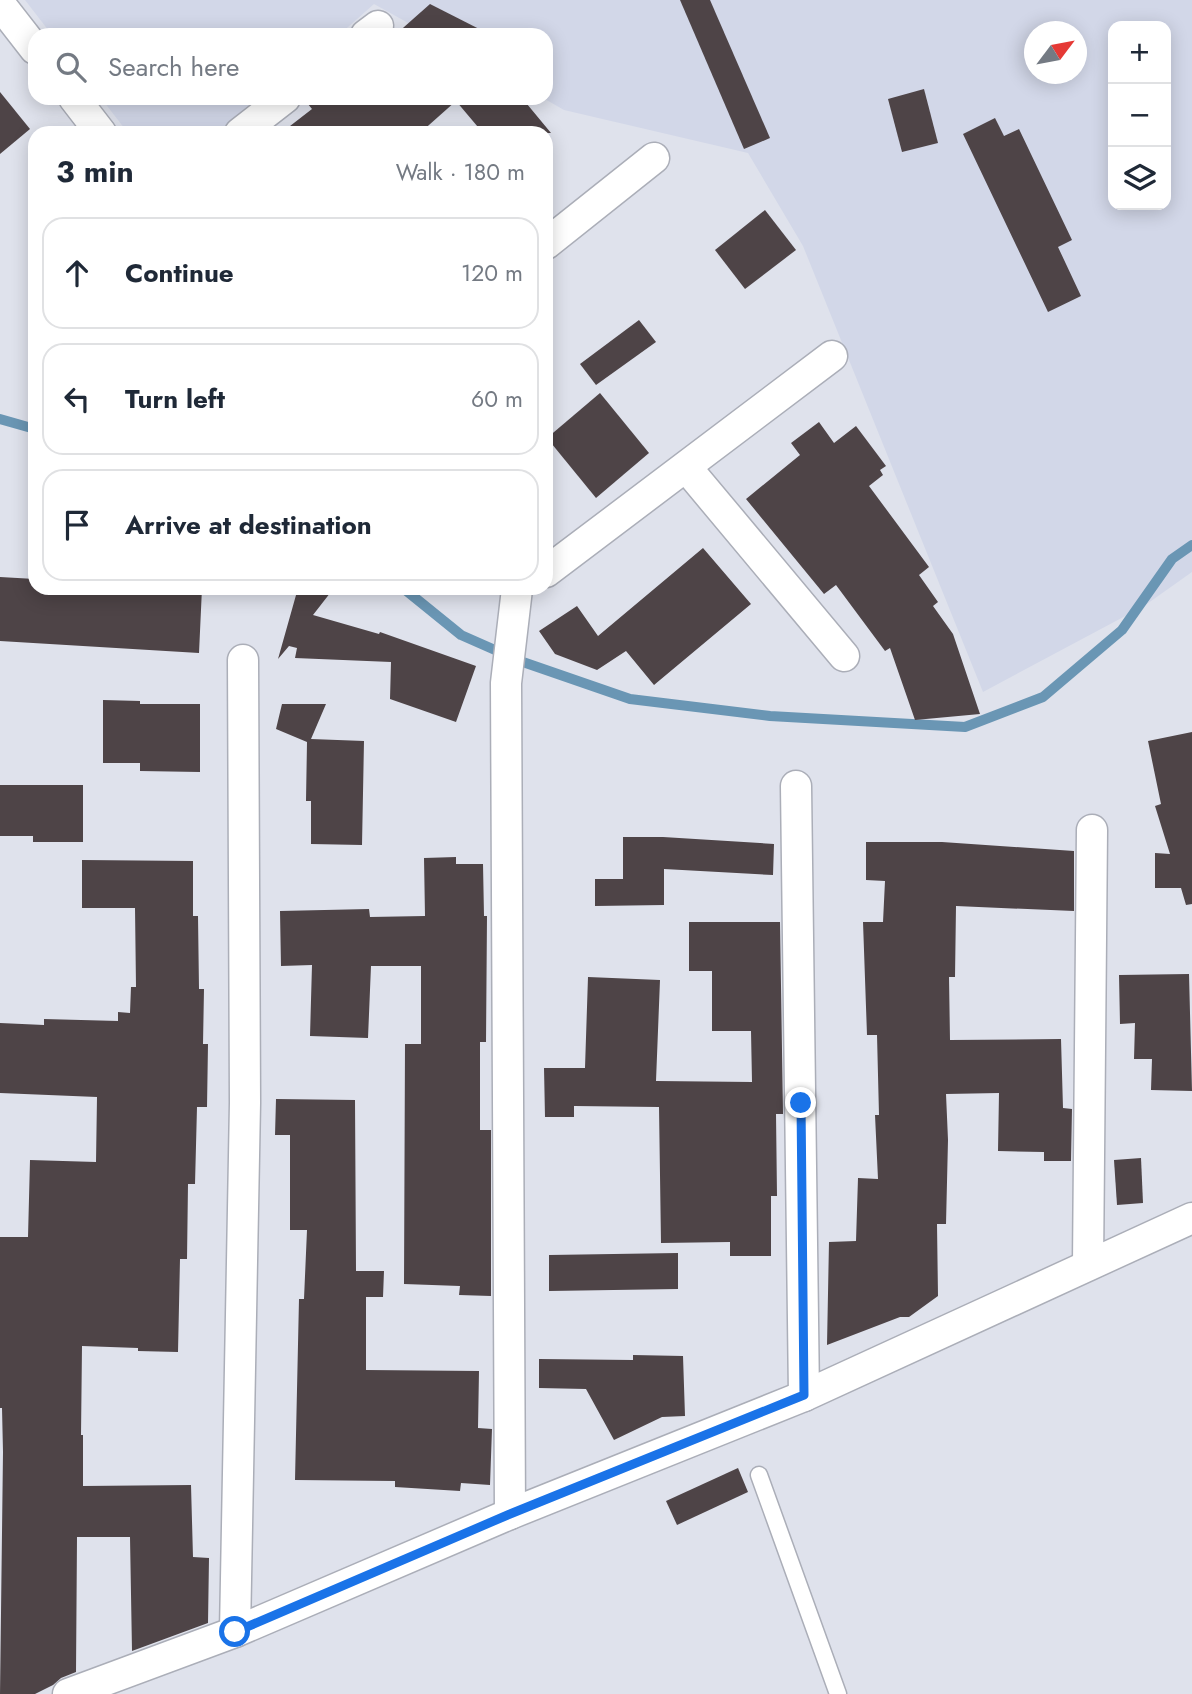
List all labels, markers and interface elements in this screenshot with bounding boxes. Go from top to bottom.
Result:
north arrow [1024,21,1087,84]
map controls [1108,21,1171,210]
button: + [1108,21,1171,84]
search box [28,28,553,105]
icon: search [52,48,90,86]
text: Search here [108,48,240,86]
button: − [1108,84,1171,147]
button: layers [1108,147,1171,210]
text: 3 min [56,150,134,193]
text: Walk · 180 m [396,155,525,189]
icon: ahead [58,254,96,292]
text: Continue [125,254,234,292]
text: 120 m [461,256,523,290]
icon: left [58,380,96,418]
text: Turn left [125,380,225,418]
text: 60 m [471,382,523,416]
icon: arrive [58,506,96,544]
text: Arrive at destination [125,506,372,544]
route end [785,1087,816,1118]
route start [219,1616,250,1647]

